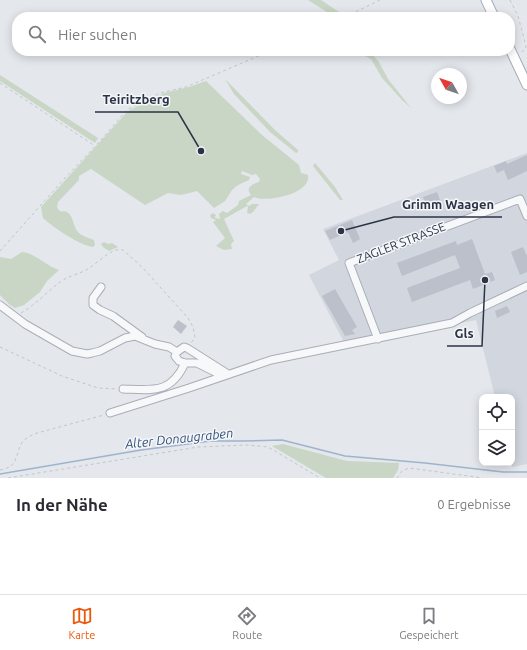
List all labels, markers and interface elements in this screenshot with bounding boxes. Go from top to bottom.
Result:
search box [12,12,515,56]
icon: search [26,23,48,45]
text: Hier suchen [58,26,137,43]
north arrow [431,68,467,104]
callout: Teiritzberg [95,87,178,112]
text: Teiritzberg [102,92,170,106]
callout: Grimm Waagen [394,192,502,217]
text: Grimm Waagen [402,197,494,211]
street label: ZAGLER STRASSE [355,220,447,265]
callout: Gls [447,321,482,346]
text: Gls [454,326,474,340]
map controls [479,394,515,466]
button: locate [479,394,515,430]
water label: Alter Donaugraben [123,425,234,451]
button: layers [479,430,515,466]
text: In der Nähe [16,495,108,514]
text: 0 Ergebnisse [437,497,511,511]
tab: Karte [68,605,95,641]
tab: Route [232,605,262,641]
tab: Gespeichert [399,605,459,641]

